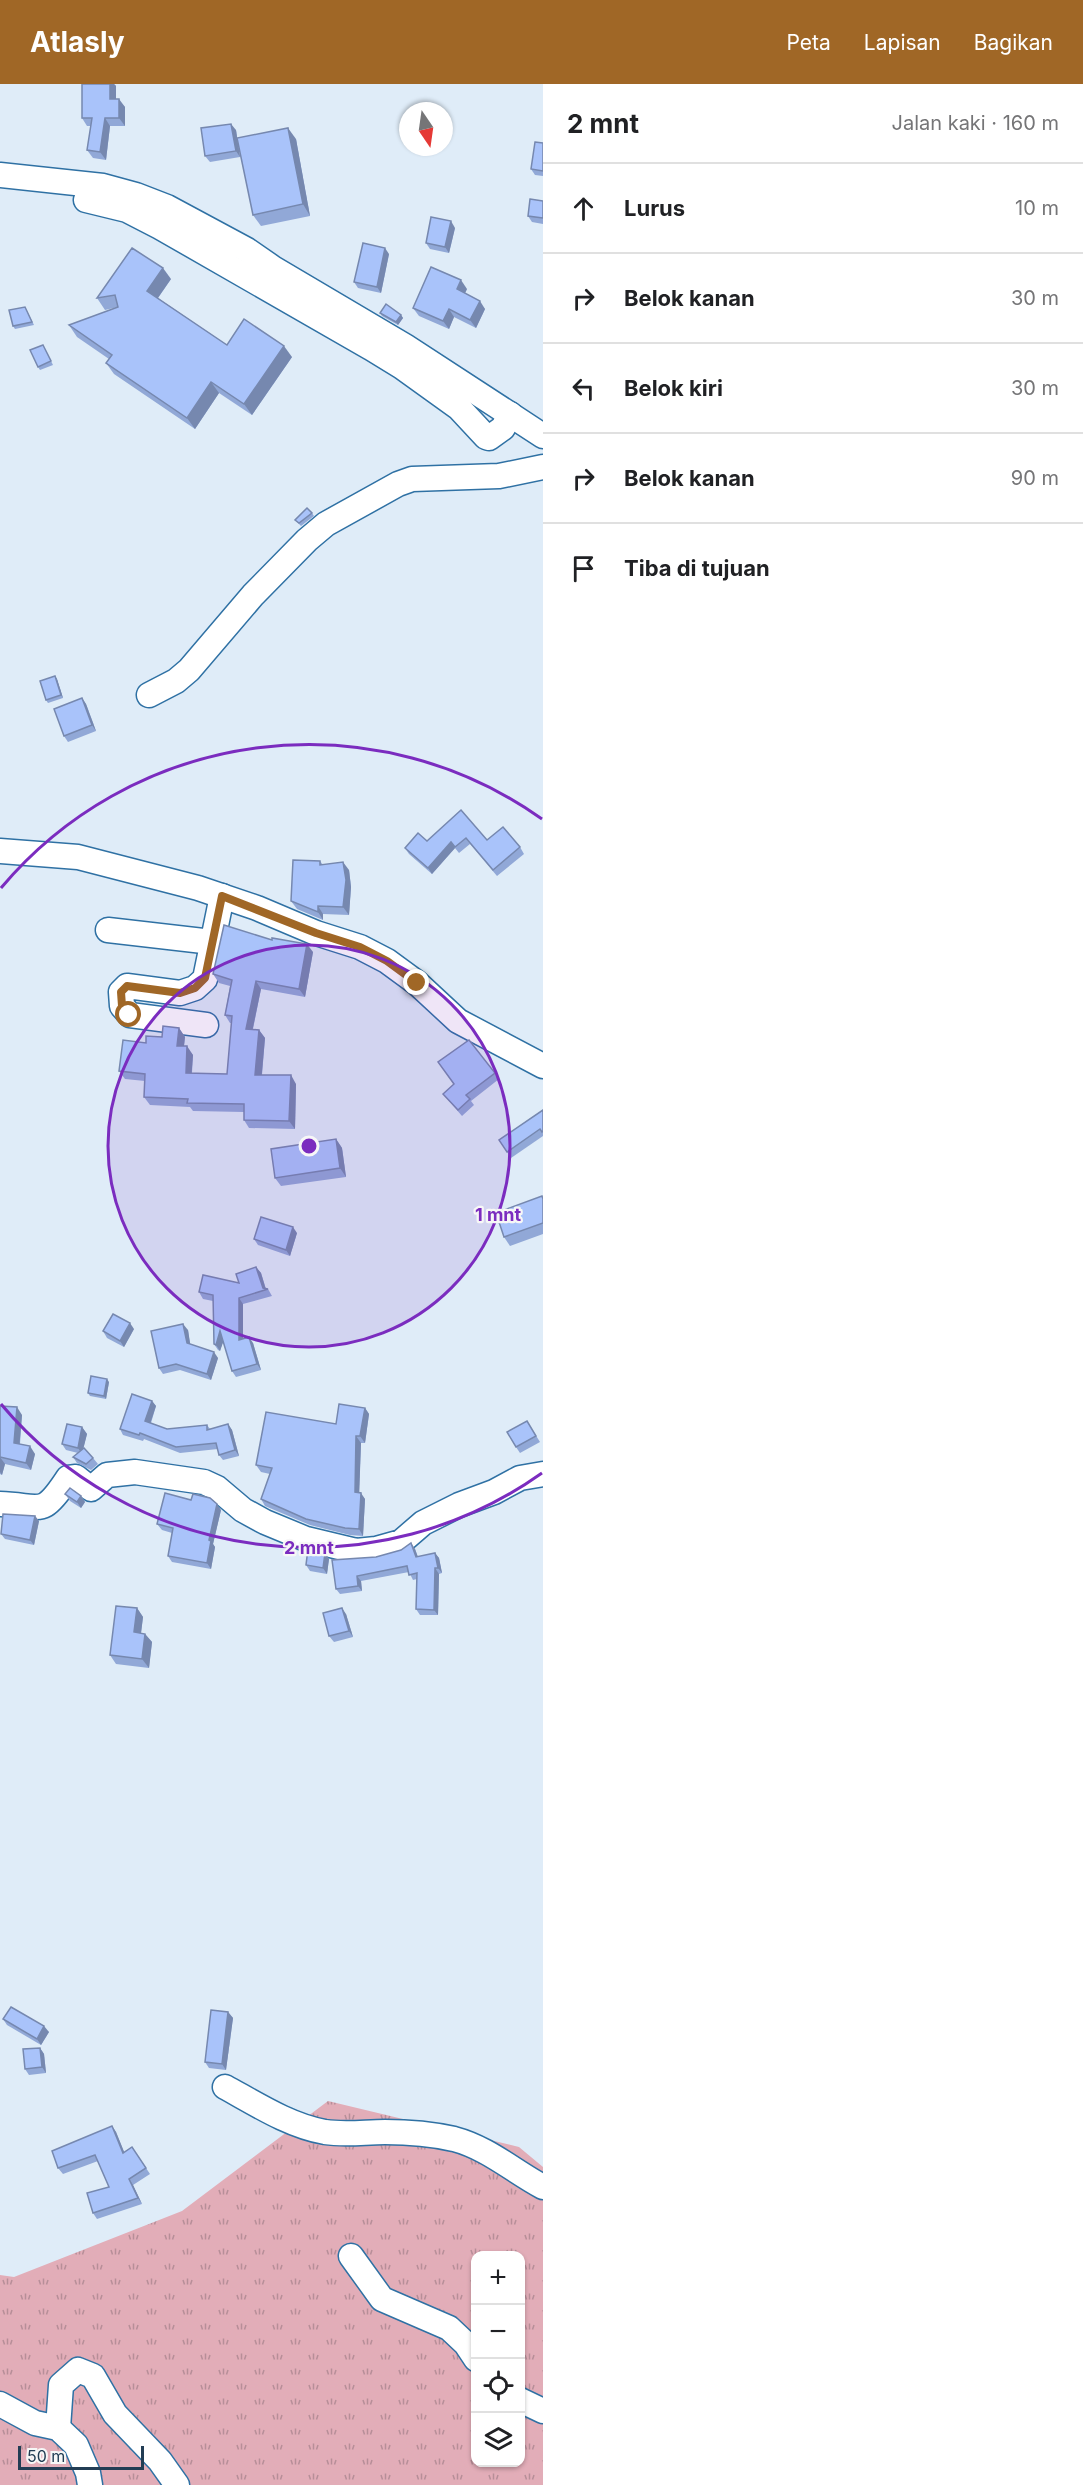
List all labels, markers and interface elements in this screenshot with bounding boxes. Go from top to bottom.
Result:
text: Atlasly [30,25,125,59]
text: Peta [787,30,831,55]
text: Lapisan [864,30,941,55]
text: Bagikan [974,30,1053,55]
north arrow [399,102,453,156]
text: 2 mnt [567,108,639,139]
text: Jalan kaki · 160 m [892,111,1059,135]
icon: ahead [567,192,600,225]
text: Lurus [624,195,685,221]
text: 10 m [1015,196,1059,220]
icon: right [567,282,600,315]
text: Belok kanan [624,285,755,311]
text: 30 m [1011,286,1059,310]
icon: left [567,372,600,405]
text: Belok kiri [624,375,723,401]
text: 30 m [1011,376,1059,400]
icon: right [567,462,600,495]
text: Belok kanan [624,465,755,491]
text: 90 m [1011,466,1059,490]
icon: arrive [567,552,600,585]
text: Tiba di tujuan [624,555,770,581]
route end [403,969,429,995]
route start [115,1001,141,1027]
centre of rings [299,1136,319,1156]
text: 1 mnt [475,1204,522,1225]
text: 2 mnt [284,1537,334,1558]
map controls [471,2251,525,2467]
button: + [471,2251,525,2305]
button: − [471,2305,525,2359]
button: locate [471,2359,525,2413]
button: layers [471,2413,525,2467]
scale bar [18,2443,144,2470]
text: 50 m [27,2446,65,2466]

